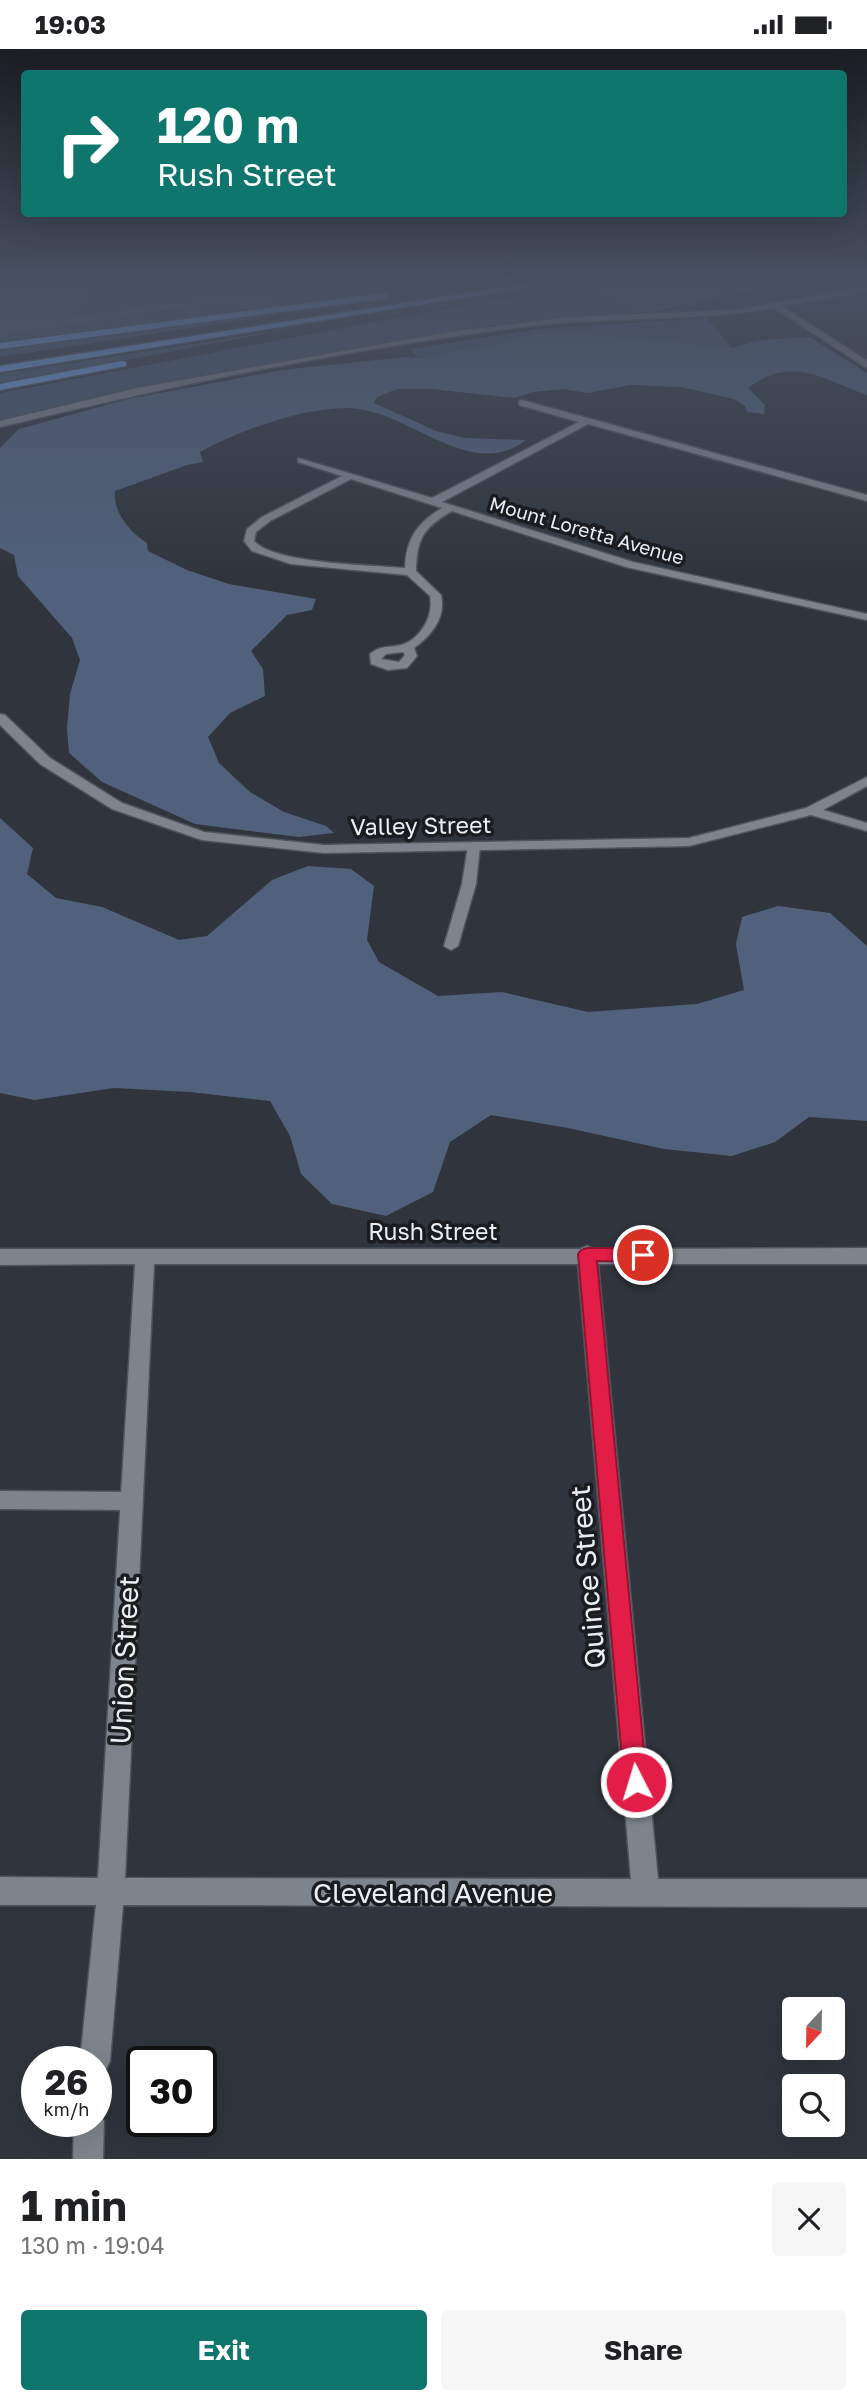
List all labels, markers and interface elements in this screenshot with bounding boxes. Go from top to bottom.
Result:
text: 19:03 [35,9,106,40]
text: 120 m [157,95,299,154]
icon: right [42,98,133,189]
text: Rush Street [157,155,337,193]
street label: Mount Loretta Avenue [487,491,687,569]
street label: Valley Street [350,810,492,840]
street label: Rush Street [368,1217,498,1245]
pin [613,1225,673,1285]
icon: arrive [624,1236,662,1274]
street label: Quince Street [563,1484,611,1670]
street label: Union Street [103,1575,145,1745]
position arrow [599,1745,673,1819]
street label: Cleveland Avenue [313,1876,553,1909]
north arrow [782,1997,845,2060]
map controls [782,1997,845,2137]
speed limit sign: 30 [126,2046,217,2137]
text: 26 [45,2061,88,2103]
button: search [782,2074,845,2137]
text: km/h [44,2098,89,2120]
text: 1 min [21,2180,127,2230]
button: close [772,2182,846,2256]
text: 130 m · 19:04 [21,2231,165,2259]
button: Exit [21,2310,427,2390]
button: Share [441,2310,846,2390]

